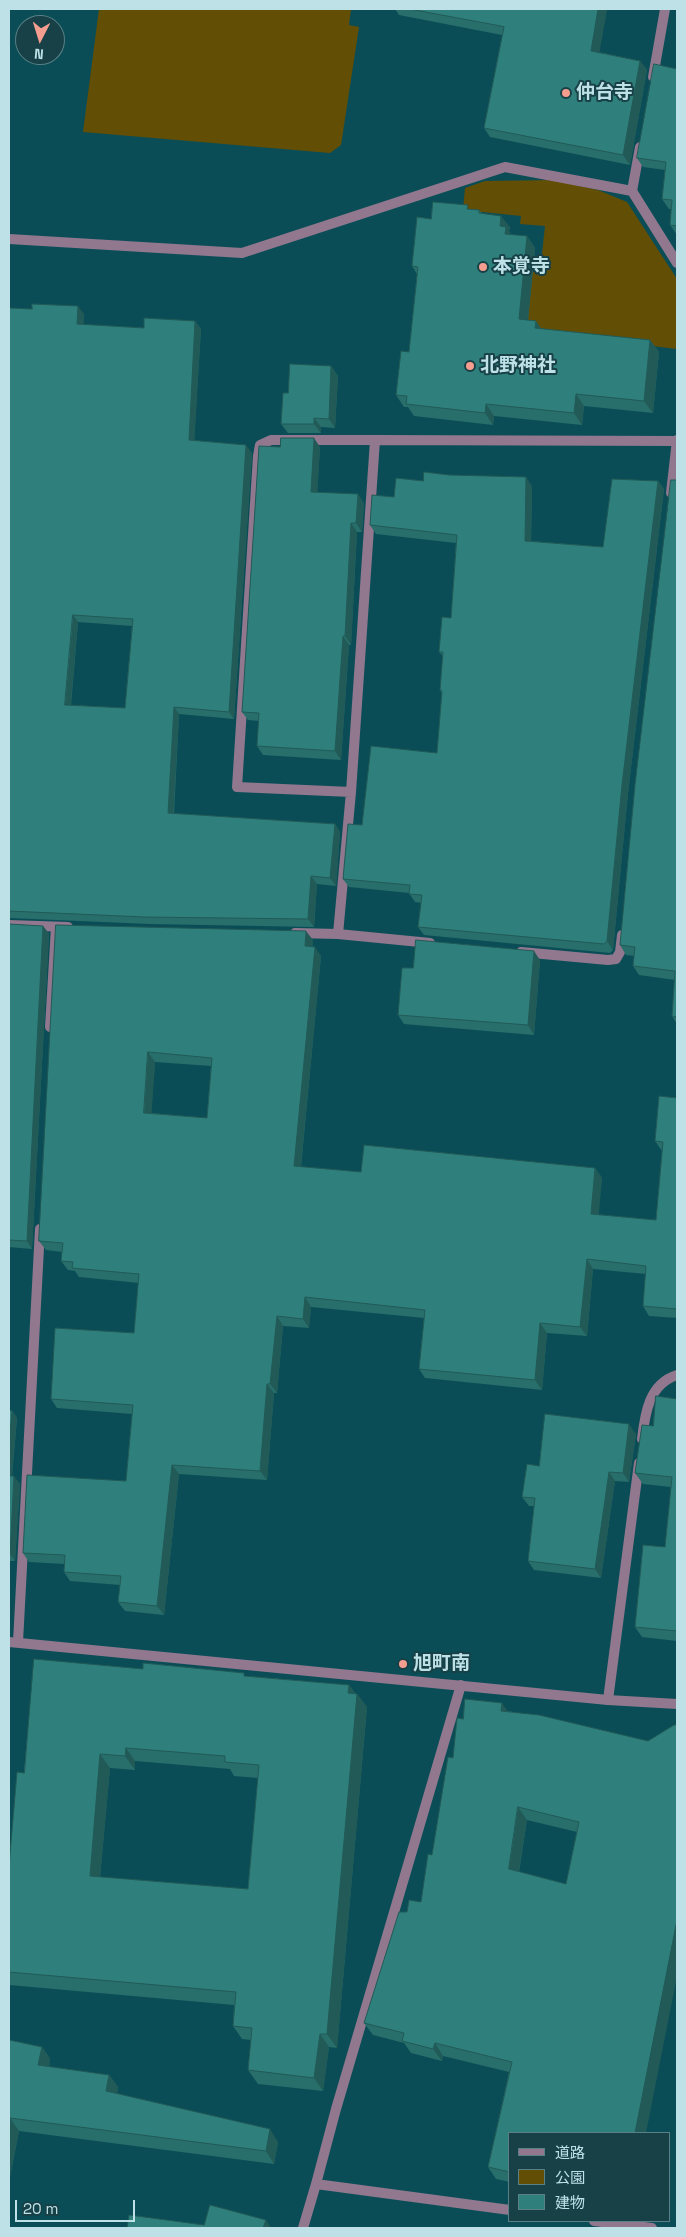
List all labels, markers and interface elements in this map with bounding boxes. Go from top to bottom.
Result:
north arrow [15,15,65,65]
text: N [33,45,44,63]
place label: 仲台寺 [576,82,633,104]
marker: 仲台寺 [560,87,572,99]
place label: 本覚寺 [493,256,550,278]
marker: 本覚寺 [477,261,489,273]
place label: 北野神社 [480,355,556,377]
marker: 北野神社 [464,360,476,372]
place label: 旭町南 [413,1653,470,1675]
marker: 旭町南 [397,1658,409,1670]
legend [508,2132,671,2222]
text: 道路 [555,2143,585,2162]
text: 公園 [555,2168,585,2187]
scale bar [18,2190,138,2222]
text: 建物 [555,2193,585,2212]
text: 20 m [23,2199,58,2218]

